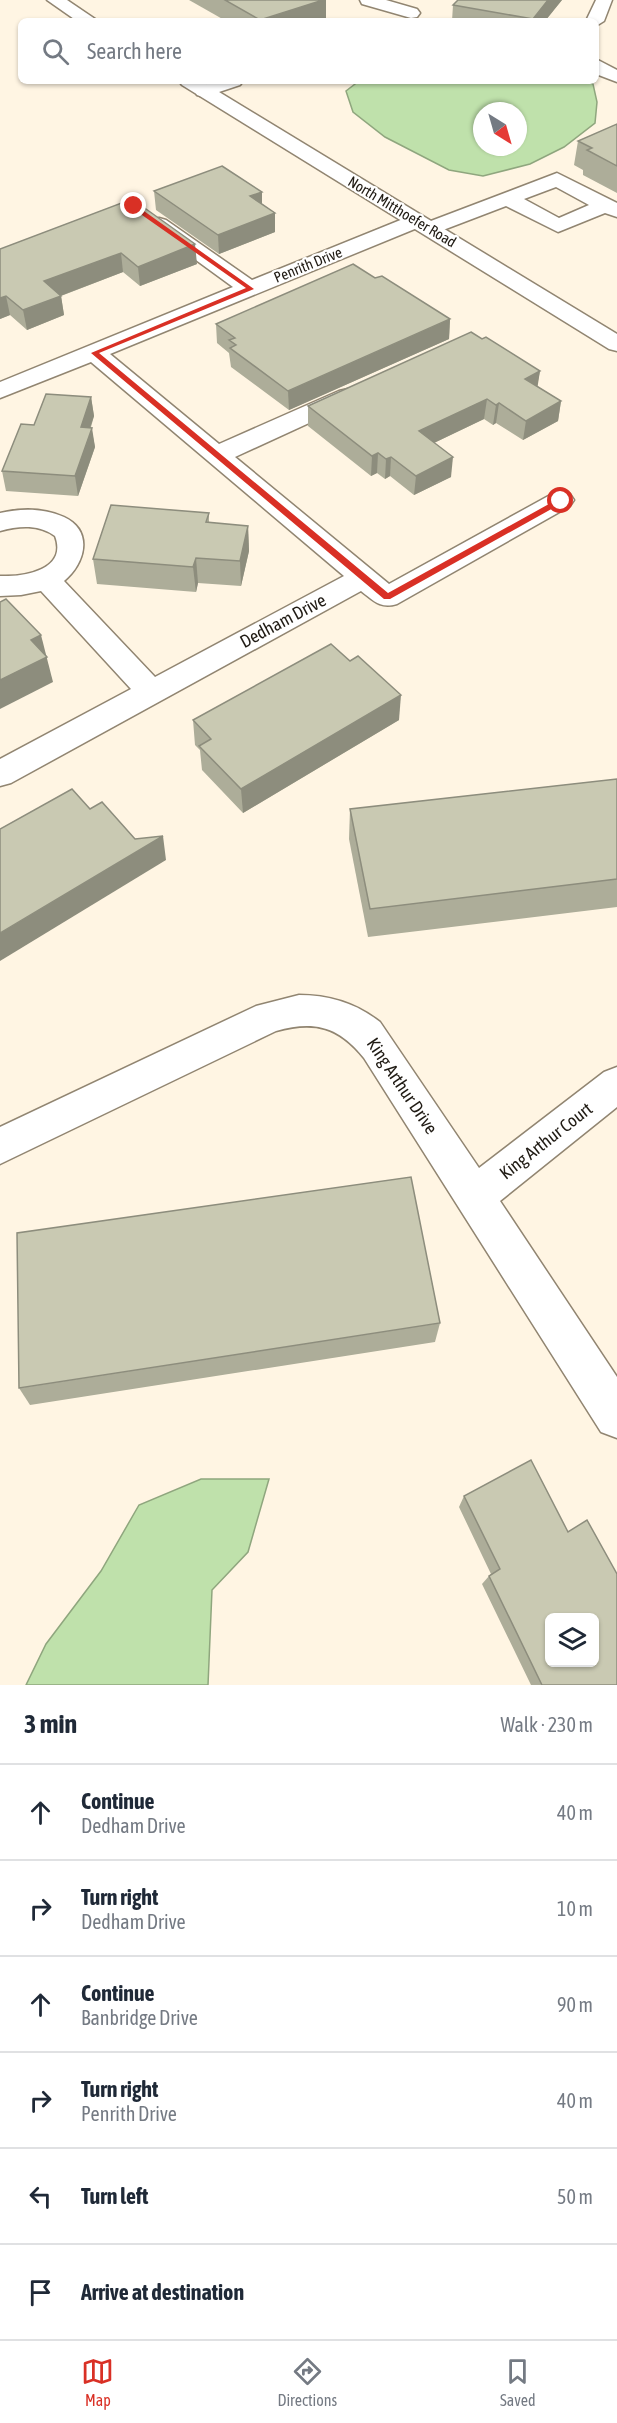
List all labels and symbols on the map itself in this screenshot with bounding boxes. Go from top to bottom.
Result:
north arrow [473,102,527,156]
street label: North Mitthoefer Road [345,173,459,251]
route end [120,192,146,218]
street label: Penrith Drive [271,243,345,286]
route start [547,487,573,513]
street label: Dedham Drive [236,589,329,652]
street label: King Arthur Drive [363,1034,442,1138]
street label: King Arthur Court [495,1098,596,1183]

